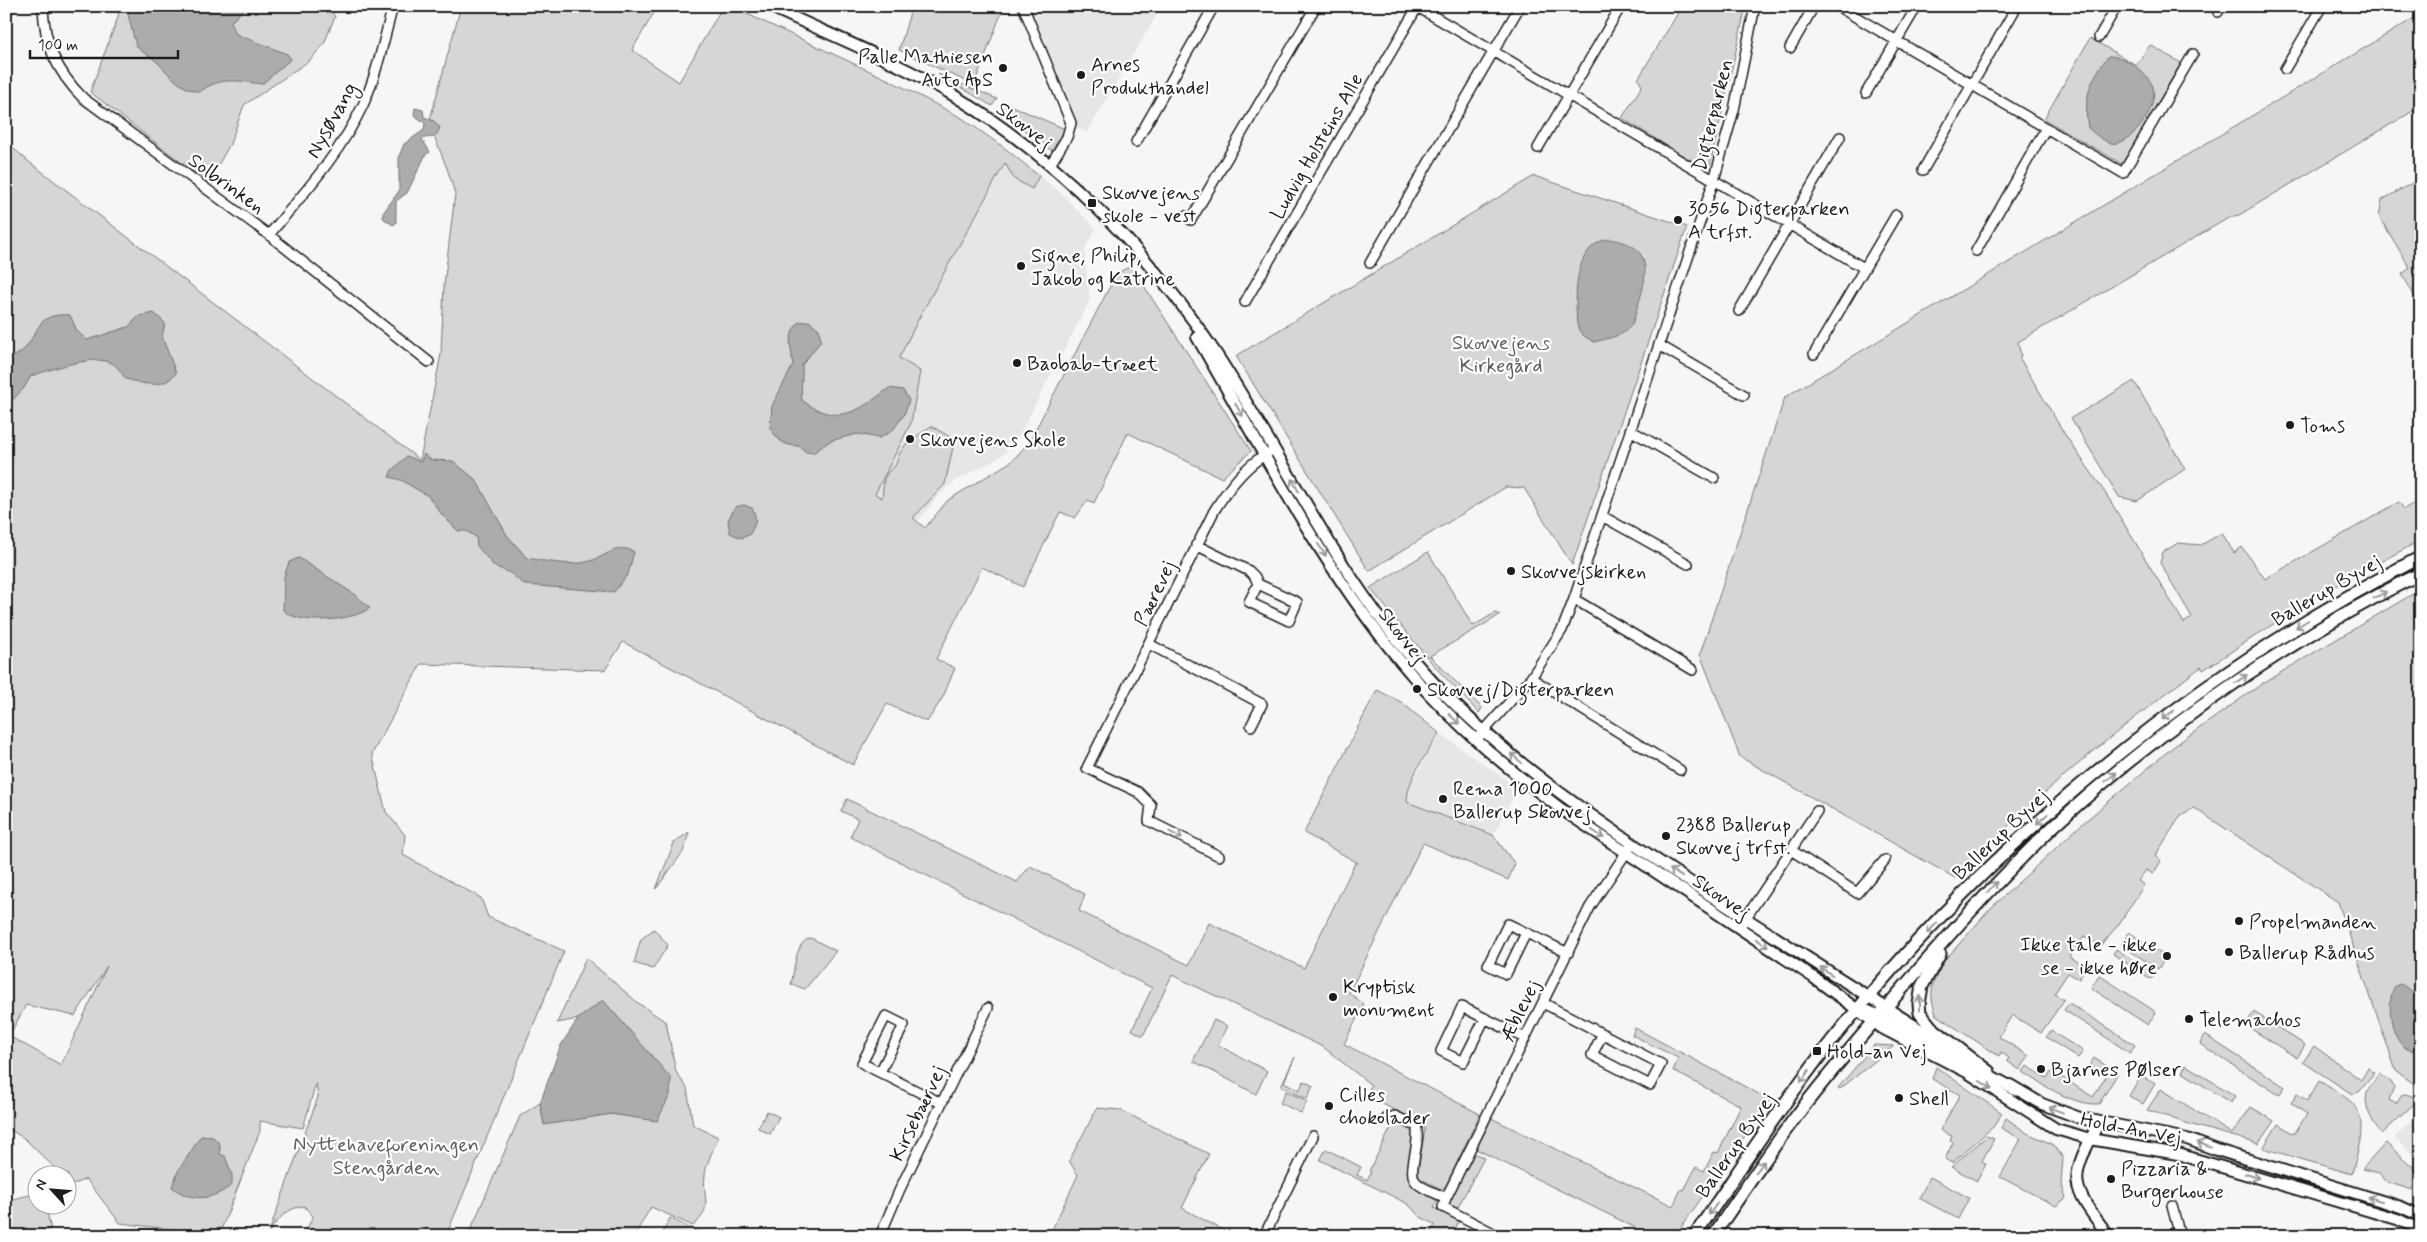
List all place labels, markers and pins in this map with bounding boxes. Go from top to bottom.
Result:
place label: Palle Mathiesen Auto ApS [858,44,993,95]
place label: Arnes Produkthandel [1091,52,1209,102]
marker: Palle Mathiesen Auto ApS [997,62,1009,74]
marker: Arnes Produkthandel [1075,69,1087,81]
place label: Skovvejens skole - vest [1102,180,1200,230]
place label: 3056 Digterparken A trfst. [1688,196,1850,246]
marker: Skovvejens skole - vest [1086,197,1098,209]
marker: 3056 Digterparken A trfst. [1672,214,1684,226]
place label: Signe, Philip, Jakob og Katrine [1031,243,1175,293]
marker: Signe, Philip, Jakob og Katrine [1015,260,1027,272]
place label: Baobab-træet [1027,351,1158,378]
marker: Baobab-træet [1011,357,1023,369]
place label: Toms [2300,413,2345,440]
marker: Toms [2284,419,2296,431]
place label: Skovvejens Skole [920,427,1066,454]
marker: Skovvejens Skole [904,433,916,445]
place label: Skovvejskirken [1521,559,1646,586]
marker: Skovvejskirken [1505,565,1517,577]
place label: Skovvej/Digterparken [1427,677,1615,706]
marker: Skovvej/Digterparken [1411,683,1423,695]
place label: Rema 1000 Ballerup Skovvej [1453,776,1591,826]
marker: Rema 1000 Ballerup Skovvej [1437,793,1449,805]
place label: 2388 Ballerup Skovvej trfst. [1676,812,1791,862]
marker: 2388 Ballerup Skovvej trfst. [1660,830,1672,842]
place label: Propelmanden [2249,909,2377,936]
marker: Propelmanden [2233,915,2245,927]
place label: Ikke tale - ikke se - ikke høre [2020,932,2157,982]
place label: Ballerup Rådhus [2239,940,2375,967]
marker: Ballerup Rådhus [2223,946,2235,958]
marker: Ikke tale - ikke se - ikke høre [2161,950,2173,962]
place label: Kryptisk monument [1343,974,1435,1024]
marker: Kryptisk monument [1327,991,1339,1003]
place label: Telemachos [2199,1007,2301,1034]
marker: Telemachos [2183,1013,2195,1025]
place label: Hold-an Vej [1827,1039,1926,1066]
marker: Hold-an Vej [1811,1045,1823,1057]
place label: Bjarnes Pølser [2051,1057,2181,1084]
marker: Bjarnes Pølser [2035,1063,2047,1075]
place label: Cilles chokolader [1339,1082,1430,1132]
place label: Shell [1909,1086,1949,1113]
marker: Shell [1893,1092,1905,1104]
marker: Cilles chokolader [1323,1100,1335,1112]
place label: Pizzaria & Burgerhouse [2121,1156,2224,1207]
marker: Pizzaria & Burgerhouse [2105,1173,2117,1185]

